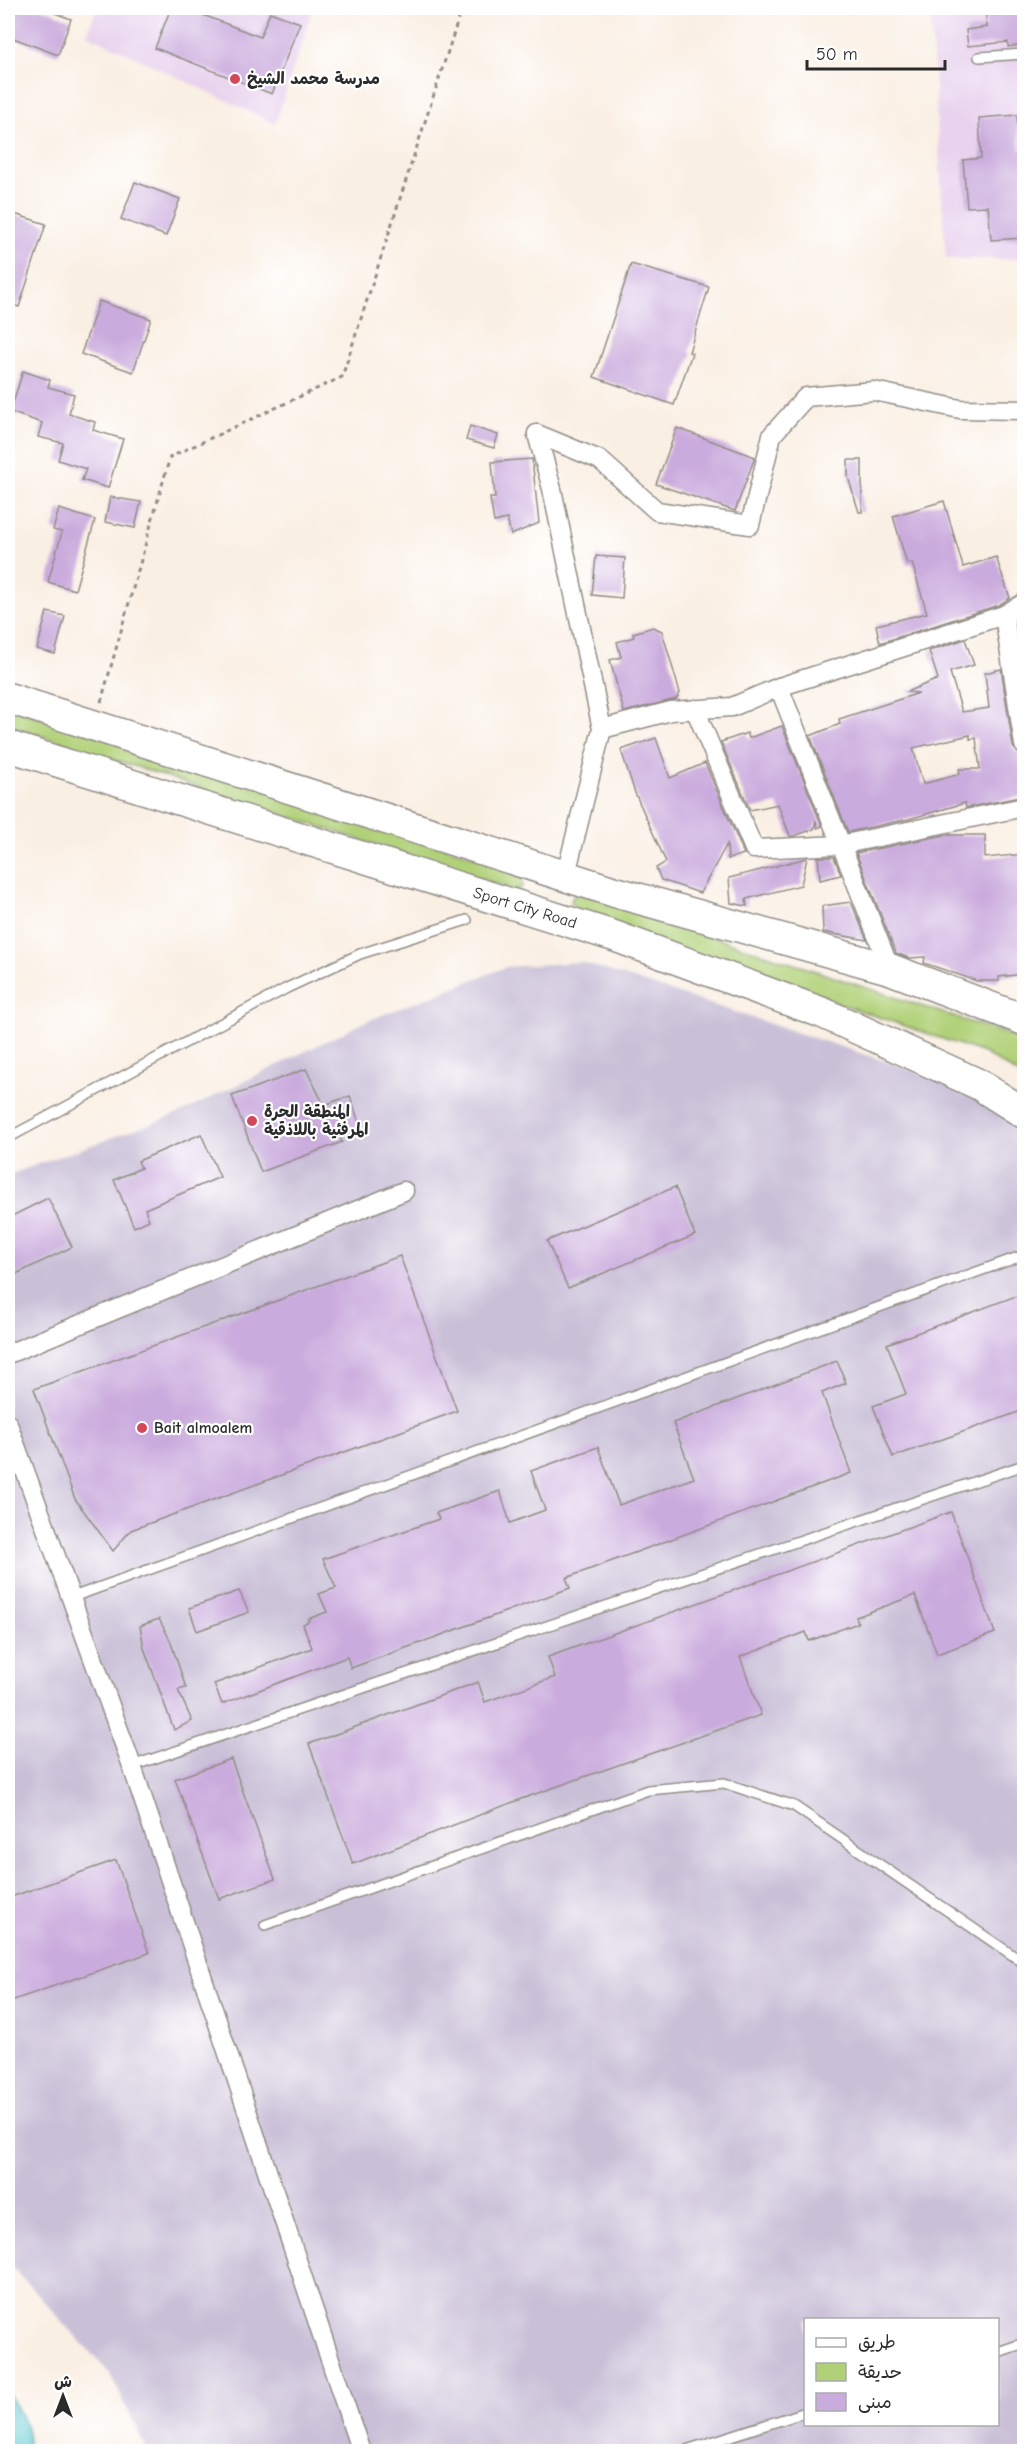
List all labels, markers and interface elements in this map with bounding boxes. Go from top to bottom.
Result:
scale bar [807,33,945,71]
text: 50 m [816,44,858,65]
place label: مدرسة محمد الشيخ [247,70,380,89]
marker: مدرسة محمد الشيخ [228,72,242,86]
street label: Sport City Road [471,884,579,932]
place label: المنطقة الحرة المرفئية باللاذقية [264,1103,368,1139]
marker: المنطقة الحرة المرفئية باللاذقية [245,1114,259,1128]
place label: Bait almoalem [154,1419,252,1437]
marker: Bait almoalem [135,1421,149,1435]
legend [804,2318,999,2426]
text: طريق [858,2332,896,2353]
text: حديقة [858,2362,902,2383]
north arrow [33,2366,93,2426]
text: ش [54,2373,72,2391]
text: مبنى [858,2392,892,2413]

